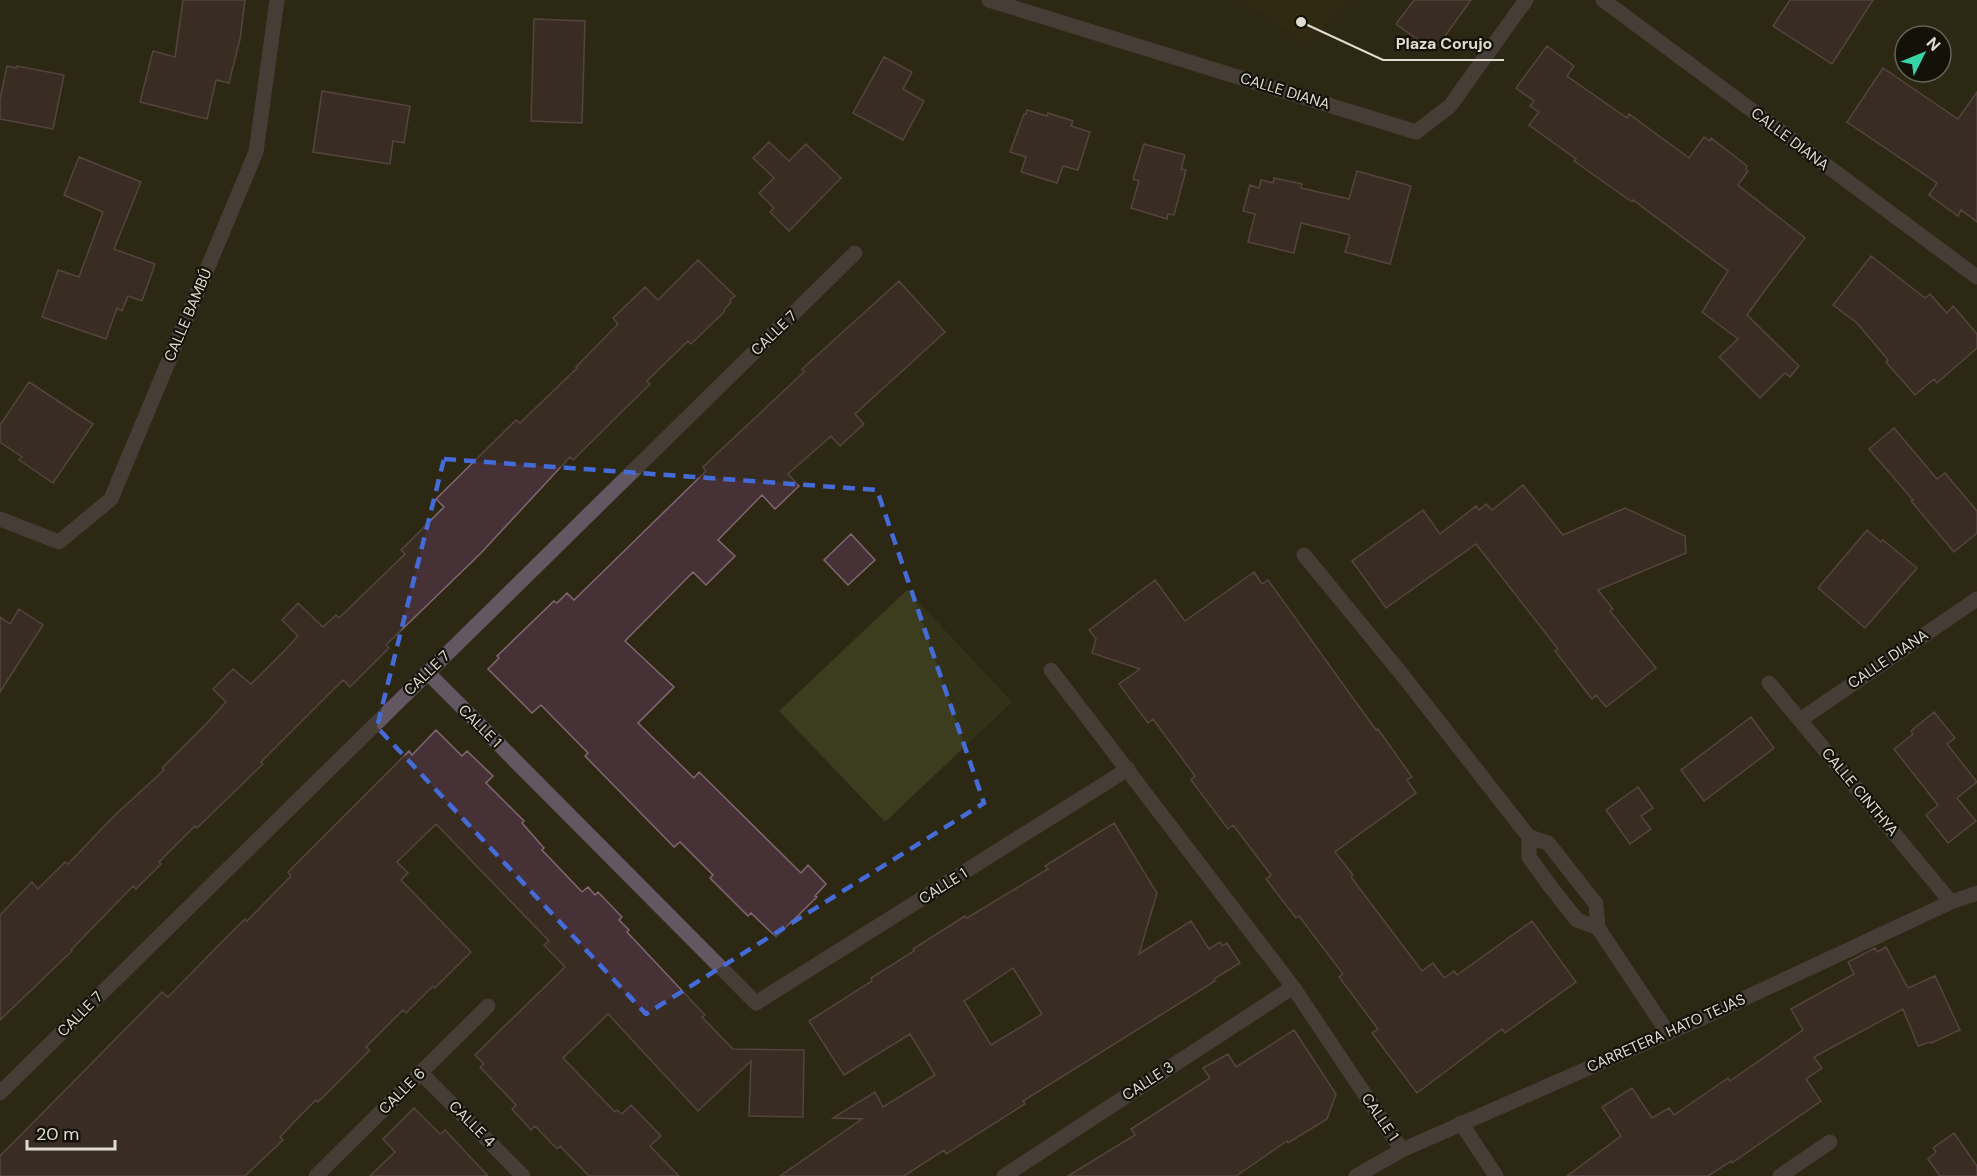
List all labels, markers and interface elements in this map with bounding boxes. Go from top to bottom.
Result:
north arrow [1893,24,1953,84]
callout: Plaza Corujo [1383,26,1504,60]
text: Plaza Corujo [1396,33,1492,54]
text: N [1922,33,1945,56]
street label: CALLE DIANA [1238,68,1332,114]
street label: CALLE DIANA [1747,103,1833,175]
street label: CALLE BAMBÚ [159,266,217,364]
street label: CALLE 7 [747,306,801,360]
street label: CALLE DIANA [1844,625,1932,693]
street label: CALLE 7 [400,646,454,700]
street label: CALLE 1 [454,700,506,752]
street label: CALLE CINTHYA [1817,744,1903,840]
street label: CALLE 1 [915,863,971,909]
street label: CALLE 7 [53,987,107,1041]
street label: CARRETERA HATO TEJAS [1584,989,1749,1077]
street label: CALLE 3 [1118,1057,1178,1105]
street label: CALLE 6 [374,1063,430,1119]
street label: CALLE 1 [1357,1089,1403,1145]
street label: CALLE 4 [444,1096,500,1152]
scale bar [27,1113,116,1151]
text: 20 m [36,1122,79,1146]

